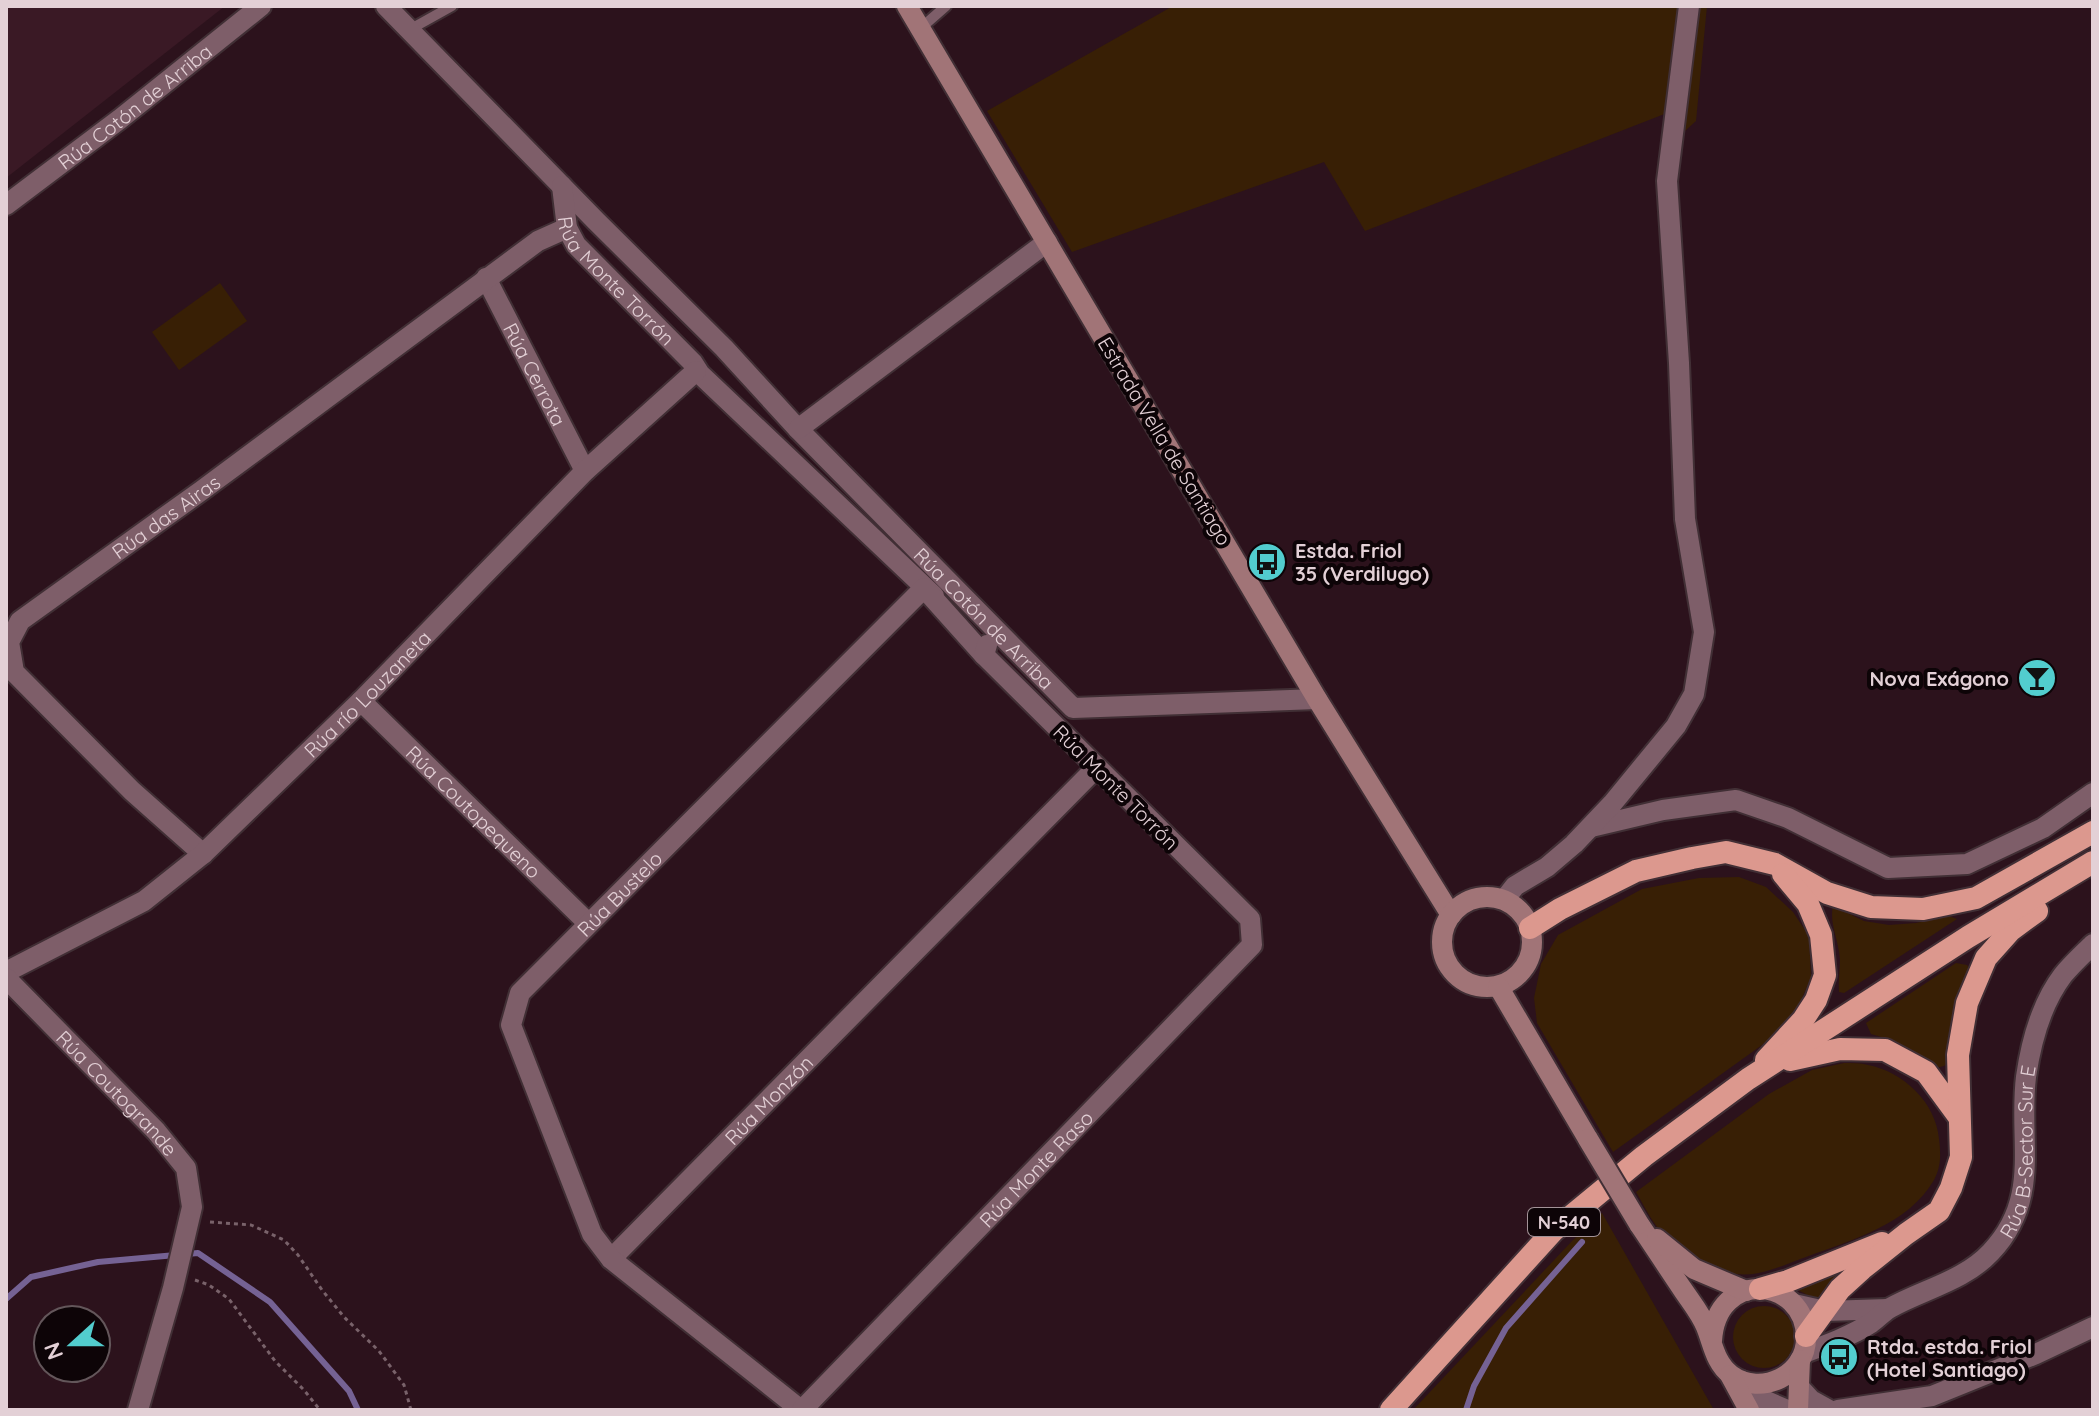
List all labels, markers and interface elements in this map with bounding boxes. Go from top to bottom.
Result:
street label: Rúa Cotón de Arriba [52,38,217,174]
street label: Rúa Monte Torrón [553,215,681,350]
street label: Rúa Cerrota [498,318,572,430]
street label: Estrada Vella de Santiago [1093,332,1237,550]
street label: Rúa das Airas [107,469,225,564]
place label: Estda. Friol 35 (Verdilugo) [1295,538,1429,586]
bus stop icon: Estda. Friol 35 (Verdilugo) [1246,541,1288,583]
street label: Rúa Cotón de Arriba [909,542,1060,694]
street label: Rúa río Louzaneta [298,625,436,762]
bar icon: Nova Exágono [2016,657,2058,699]
place label: Nova Exágono [1870,666,2009,691]
street label: Rúa Monte Torrón [1048,719,1184,855]
street label: Rúa Coutopequeno [401,740,547,883]
street label: Rúa Bustelo [571,846,667,941]
street label: Rúa Coutogrande [51,1025,183,1161]
street label: Rúa Monzón [719,1050,818,1150]
street label: Rúa B-Sector Sur E [1993,1063,2040,1243]
street label: Rúa Monte Raso [973,1105,1098,1232]
road number: N-540 [1528,1208,1600,1236]
north arrow [32,1304,112,1384]
place label: Rtda. estda. Friol (Hotel Santiago) [1867,1334,2032,1382]
bus stop icon: Rtda. estda. Friol (Hotel Santiago) [1818,1336,1860,1378]
text: N [37,1339,69,1364]

